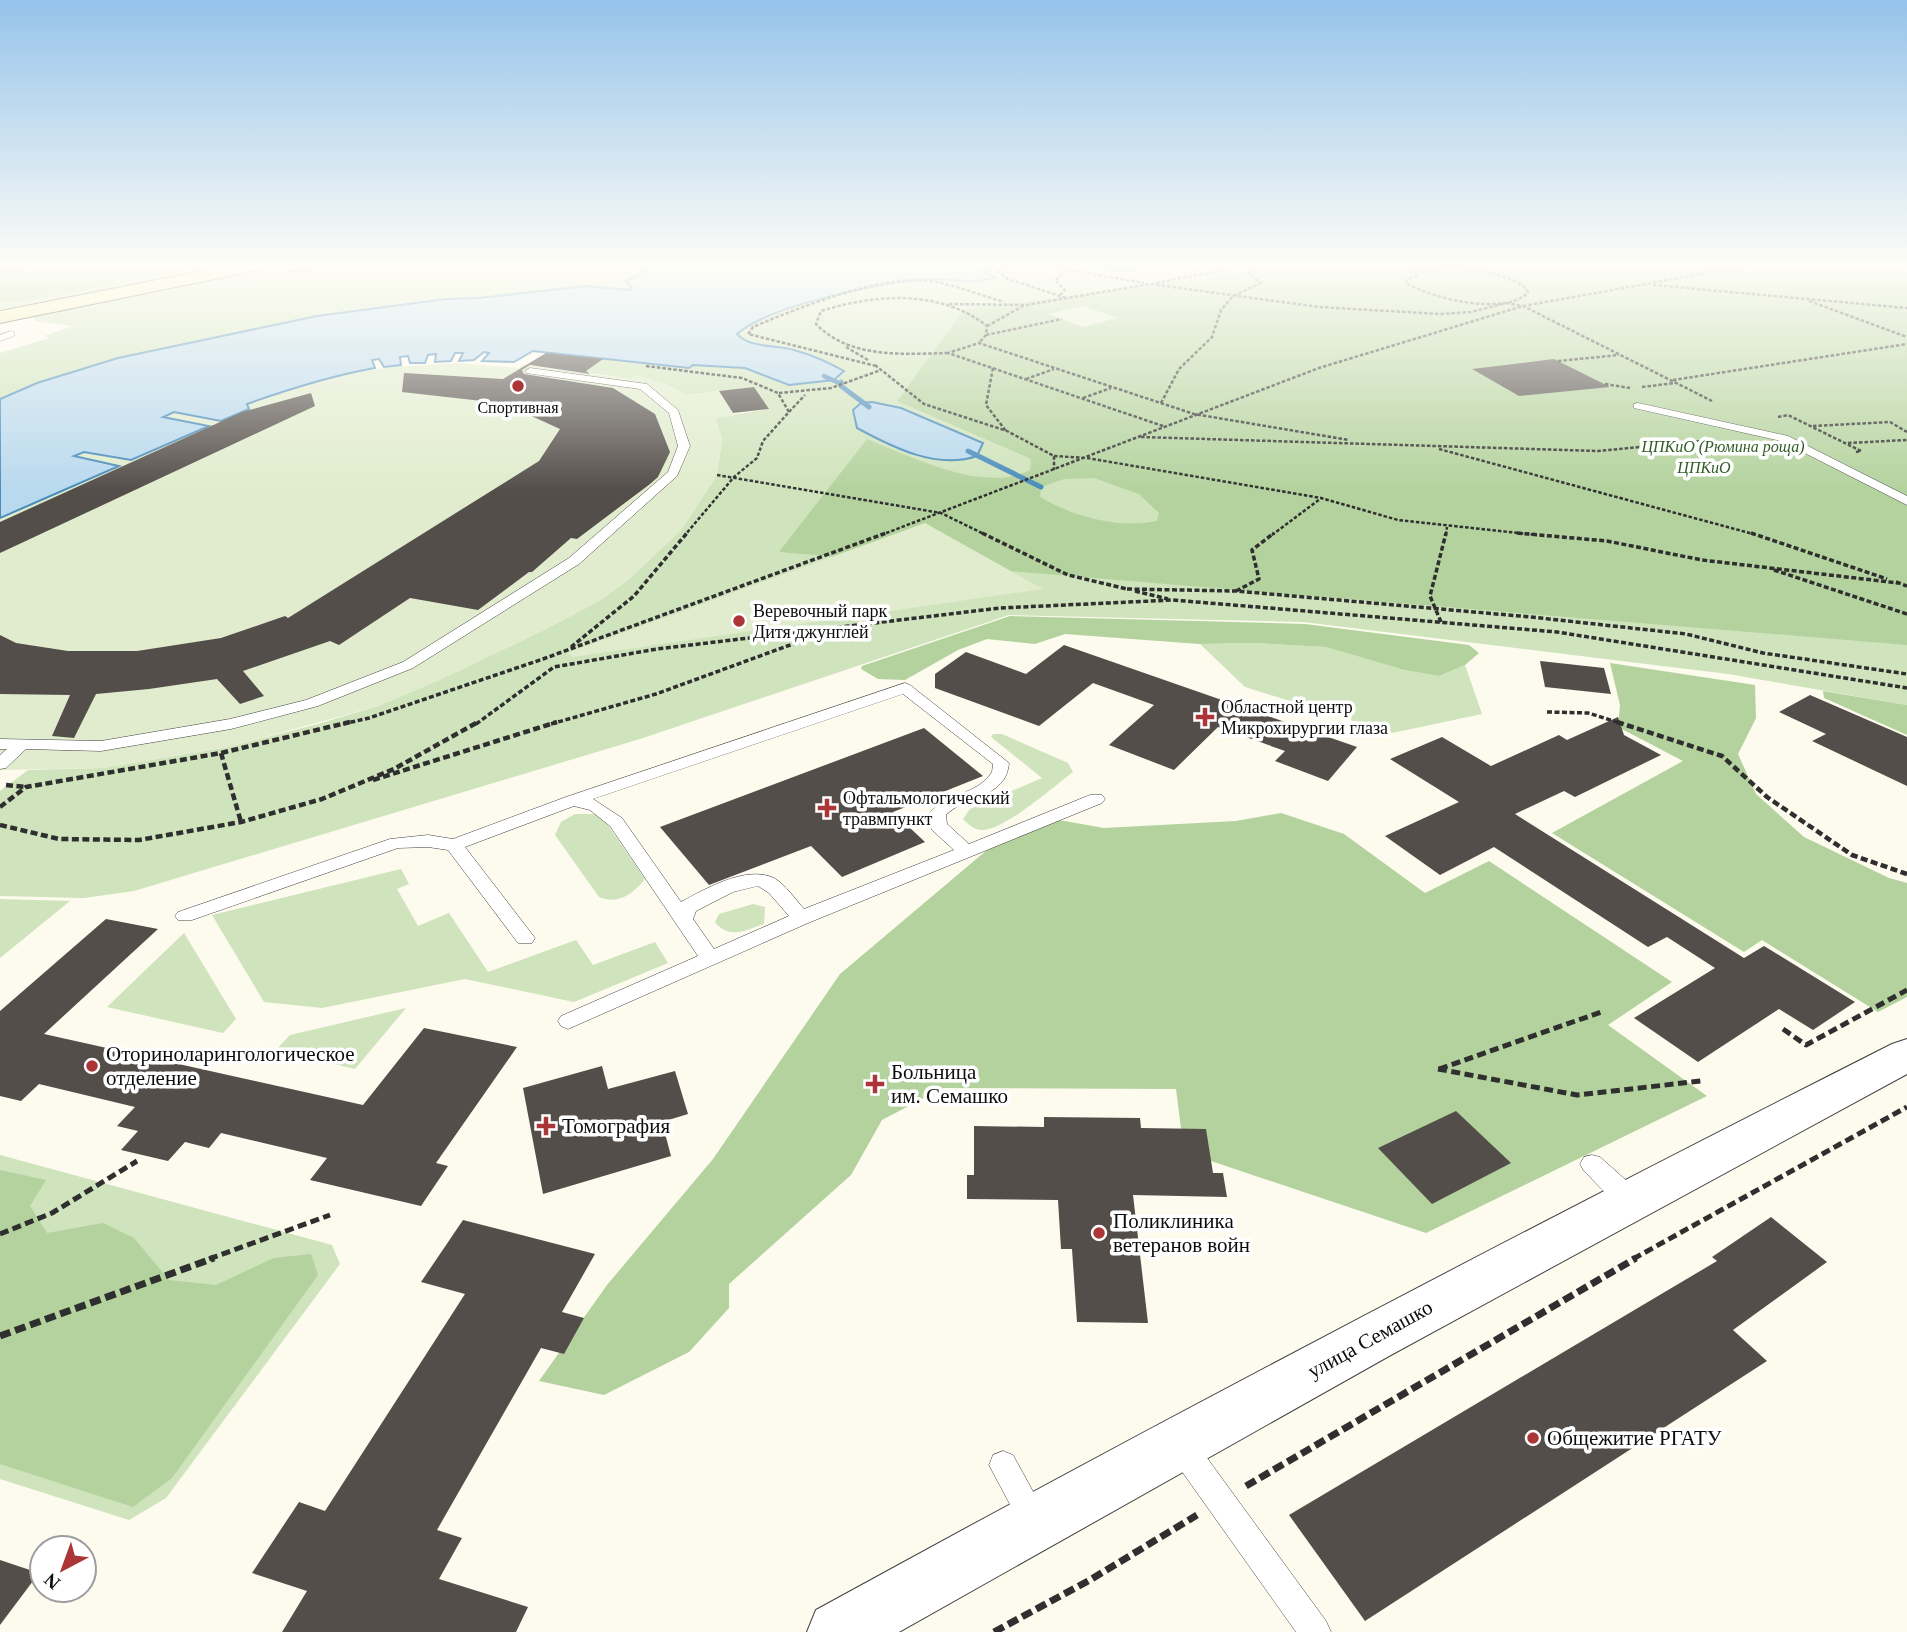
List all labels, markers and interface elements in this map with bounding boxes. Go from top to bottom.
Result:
marker: Спортивная [510,378,526,394]
place label: Спортивная [477,399,559,417]
park label: ЦПКиО (Рюмина роща) [1640,438,1805,456]
park label: ЦПКиО [1676,459,1731,477]
place label: Веревочный парк Дитя джунглей [753,601,887,642]
marker: Веревочный парк Дитя джунглей [731,613,747,629]
place label: Областной центр Микрохирургии глаза [1221,697,1388,738]
marker: Областной центр Микрохирургии глаза [1195,707,1215,727]
place label: Офтальмологический травмпункт [843,788,1010,829]
marker: Офтальмологический травмпункт [817,798,837,818]
place label: Оториноларингологическое отделение [106,1042,355,1090]
marker: Оториноларингологическое отделение [84,1058,100,1074]
place label: Больница им. Семашко [891,1060,1008,1108]
marker: Больница им. Семашко [865,1074,885,1094]
place label: Томография [562,1114,670,1138]
marker: Томография [536,1116,556,1136]
place label: Поликлиника ветеранов войн [1113,1209,1250,1257]
marker: Поликлиника ветеранов войн [1091,1225,1107,1241]
street label: улица Семашко [1303,1295,1437,1383]
place label: Общежитие РГАТУ [1547,1426,1722,1450]
marker: Общежитие РГАТУ [1525,1430,1541,1446]
north arrow [28,1534,98,1604]
text: N [40,1569,64,1594]

